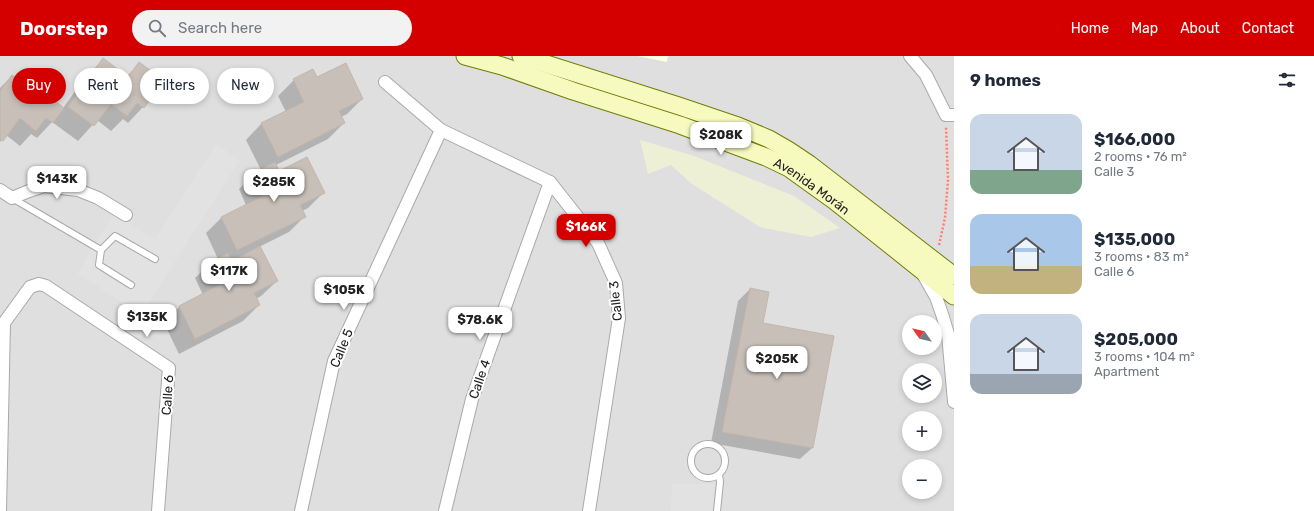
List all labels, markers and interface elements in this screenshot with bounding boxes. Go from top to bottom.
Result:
search box [132,10,412,46]
text: Doorstep [20,17,108,40]
icon: search [146,17,168,39]
text: Search here [178,19,262,37]
text: Home [1071,20,1109,37]
text: Map [1131,20,1158,37]
text: About [1180,20,1220,37]
text: Contact [1242,20,1294,37]
chip: Buy [12,68,66,104]
chip: Rent [74,68,132,104]
chip: Filters [140,68,209,104]
chip: New [217,68,274,104]
icon: filters [1276,69,1298,91]
text: 9 homes [970,70,1041,90]
pin: $208K [693,122,749,156]
text: $208K [699,127,743,142]
text: $166,000 [1094,129,1175,149]
icon: home [1002,130,1050,178]
text: 2 rooms · 76 m² [1094,149,1187,164]
street label: Avenida Morán [771,155,853,218]
text: Calle 3 [1094,164,1134,179]
pin: $143K [29,166,85,200]
pin: $285K [246,169,302,203]
text: $143K [36,171,78,186]
text: $285K [253,174,295,189]
pin: $166K [558,214,614,248]
text: $166K [566,219,606,234]
text: $135,000 [1094,229,1175,249]
icon: home [1002,230,1050,278]
text: 3 rooms · 83 m² [1094,249,1189,264]
pin: $117K [201,258,257,292]
text: $117K [210,263,248,278]
text: Calle 6 [1094,264,1134,279]
pin: $105K [316,277,372,311]
street label: Calle 3 [606,280,625,322]
text: $105K [323,282,365,297]
pin: $135K [119,304,175,338]
pin: $78.6K [447,307,513,341]
text: $135K [127,309,167,324]
text: $78.6K [457,312,503,327]
north arrow [902,315,942,355]
map controls [902,315,942,499]
street label: Calle 5 [327,326,356,370]
text: $205,000 [1094,329,1178,349]
icon: home [1002,330,1050,378]
pin: $205K [749,346,805,380]
text: 3 rooms · 104 m² [1094,349,1195,364]
text: $205K [756,351,799,366]
street label: Calle 4 [466,357,493,401]
button: layers [902,363,942,403]
text: Apartment [1094,364,1159,379]
street label: Calle 6 [159,374,176,416]
button: + [902,411,942,451]
button: − [902,459,942,499]

